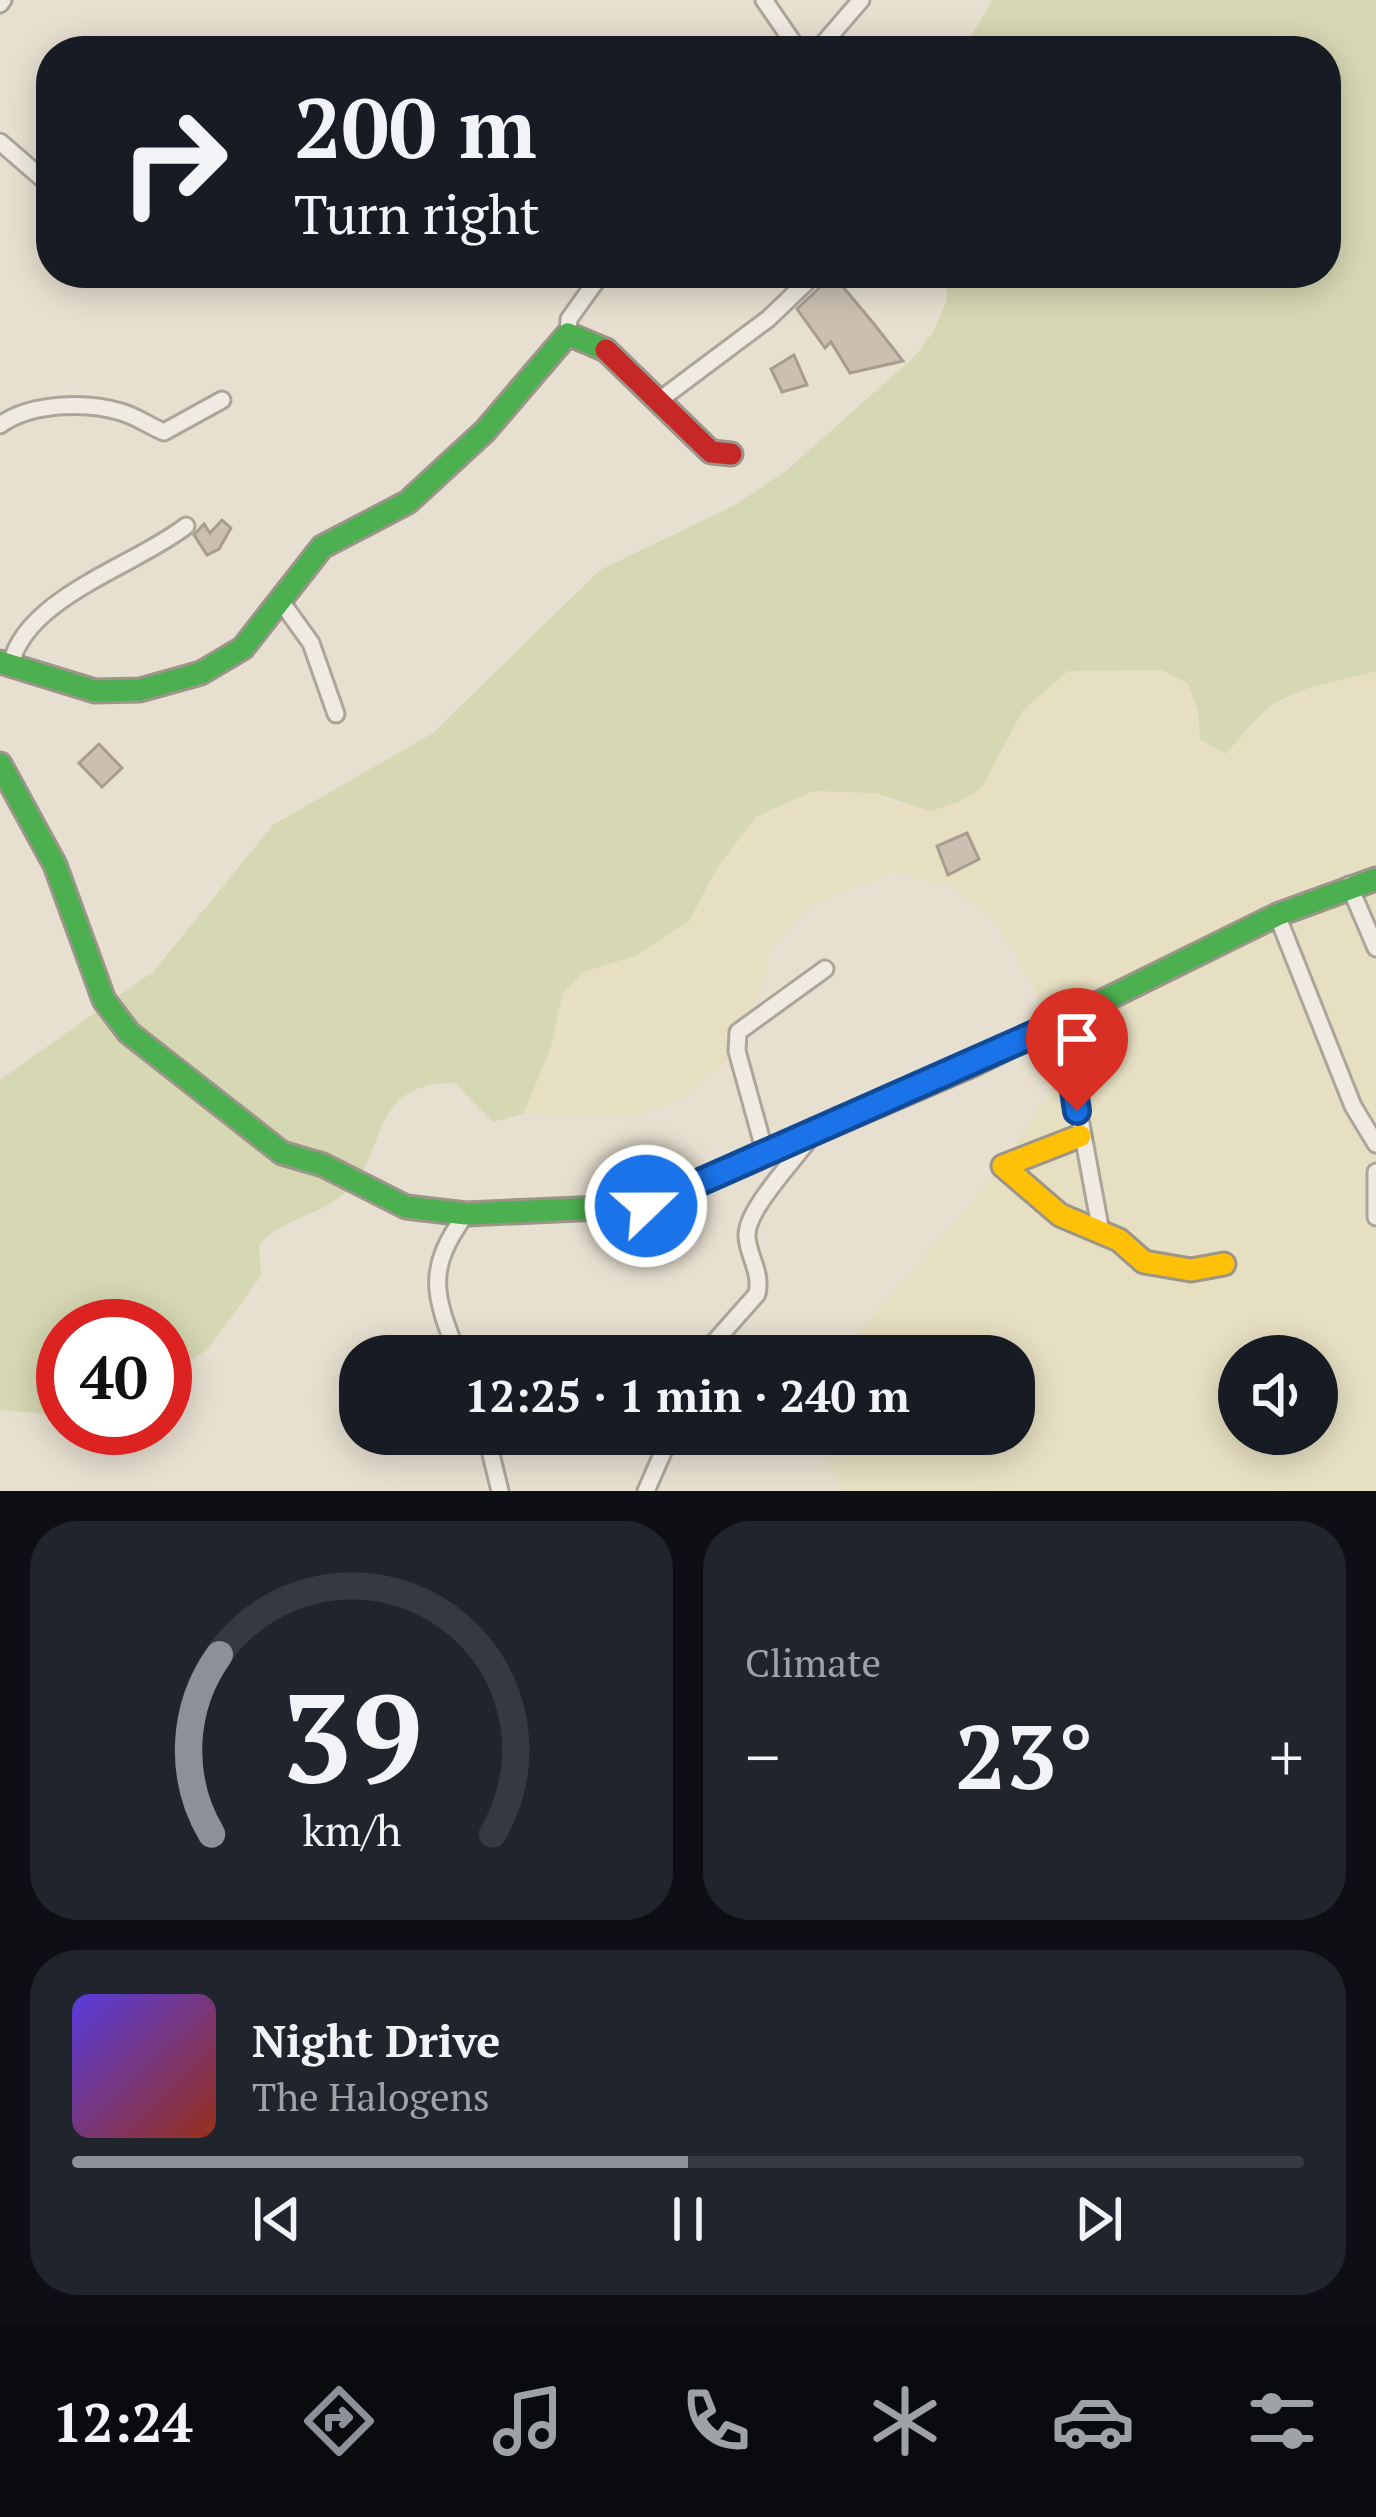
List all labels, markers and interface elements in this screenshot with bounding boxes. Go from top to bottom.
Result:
text: 200 m [294,71,537,182]
icon: right [96,84,252,240]
text: Turn right [294,178,540,249]
pin [1026,988,1128,1111]
icon: arrive [1044,1006,1110,1072]
position arrow [583,1143,709,1269]
speed limit sign: 40 [36,1299,192,1455]
map controls [1218,1335,1338,1455]
button: sound [1218,1335,1338,1455]
text: 12:25 · 1 min · 240 m [464,1365,910,1425]
text: Climate [745,1636,881,1688]
text: 39 [281,1653,422,1819]
text: 23° [955,1695,1094,1815]
text: − [745,1712,780,1800]
text: + [1269,1712,1304,1800]
text: km/h [302,1800,401,1857]
text: Night Drive [252,2010,501,2070]
text: The Halogens [252,2070,490,2122]
icon: previous [244,2186,310,2252]
icon: pause [655,2186,721,2252]
icon: next [1066,2186,1132,2252]
icon: directions [297,2379,381,2463]
icon: music [486,2379,570,2463]
icon: phone [674,2379,758,2463]
icon: climate [863,2379,947,2463]
icon: car [1051,2379,1135,2463]
icon: filters [1240,2379,1324,2463]
text: 12:24 [52,2386,193,2457]

